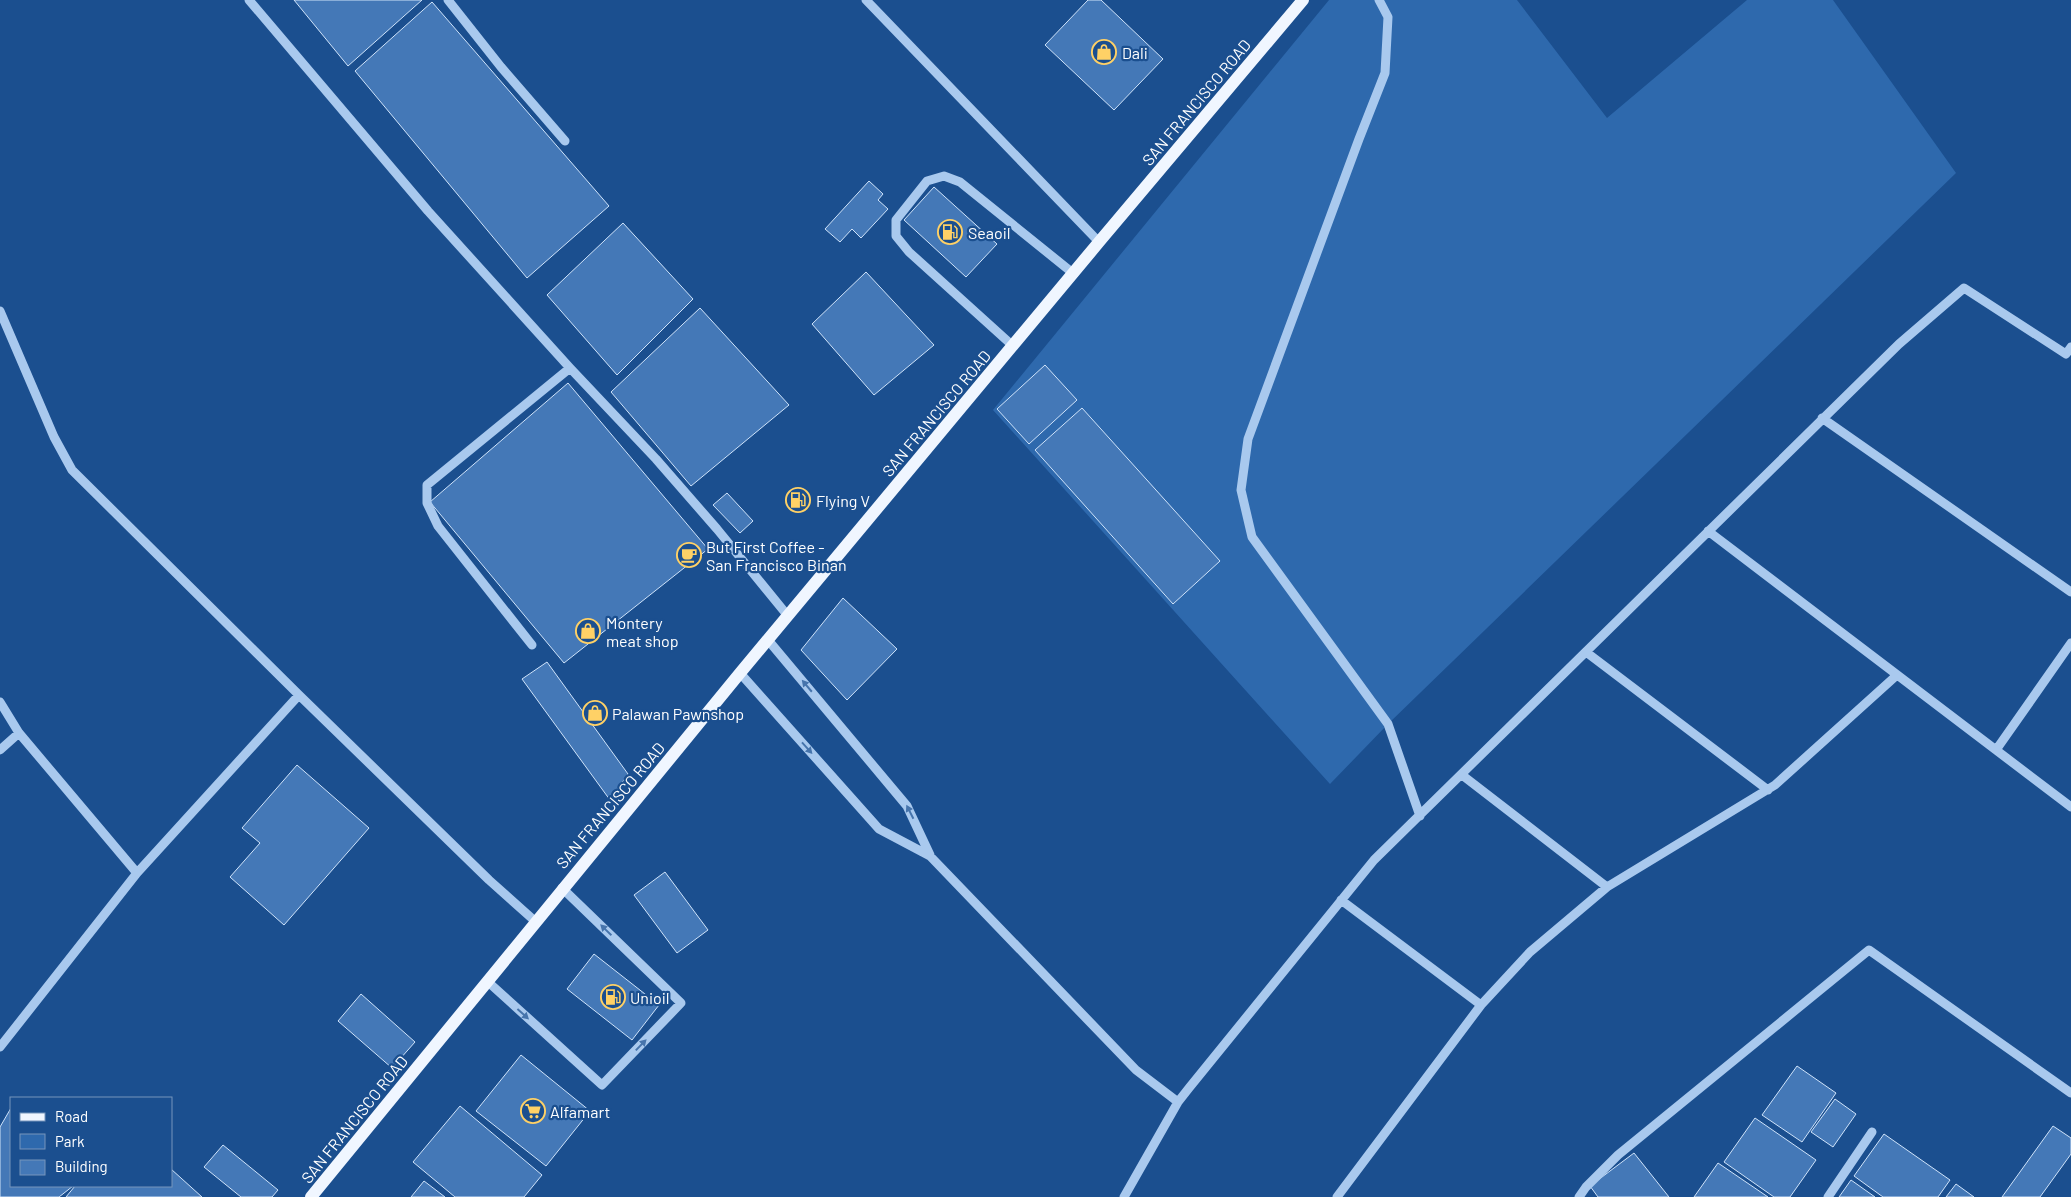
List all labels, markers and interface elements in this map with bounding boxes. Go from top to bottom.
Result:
street label: SAN FRANCISCO ROAD [1138,35,1254,169]
shop icon: Dali [1091,39,1117,65]
place label: Dali [1122,43,1148,62]
fuel station icon: Seaoil [937,219,963,245]
place label: Seaoil [968,223,1010,242]
street label: SAN FRANCISCO ROAD [878,346,994,480]
fuel station icon: Flying V [785,487,811,513]
place label: Flying V [816,491,870,510]
place label: But First Coffee - San Francisco Binan [706,537,847,574]
cafe icon: But First Coffee - San Francisco Binan [676,542,702,568]
place label: Montery meat shop [606,613,678,650]
shop icon: Montery meat shop [575,618,601,644]
one-way arrow [801,680,812,693]
shop icon: Palawan Pawnshop [582,700,608,726]
place label: Palawan Pawnshop [612,704,744,723]
street label: SAN FRANCISCO ROAD [552,738,668,872]
one-way arrow [801,742,813,754]
one-way arrow [906,804,914,819]
one-way arrow [600,924,612,936]
fuel station icon: Unioil [600,984,626,1010]
place label: Unioil [630,988,670,1007]
one-way arrow [517,1008,529,1020]
one-way arrow [635,1039,647,1051]
street label: SAN FRANCISCO ROAD [297,1051,411,1187]
legend [10,1097,172,1187]
supermarket icon: Alfamart [520,1098,546,1124]
place label: Alfamart [550,1102,610,1121]
text: Road [55,1107,88,1125]
text: Park [55,1132,85,1150]
text: Building [55,1157,108,1175]

